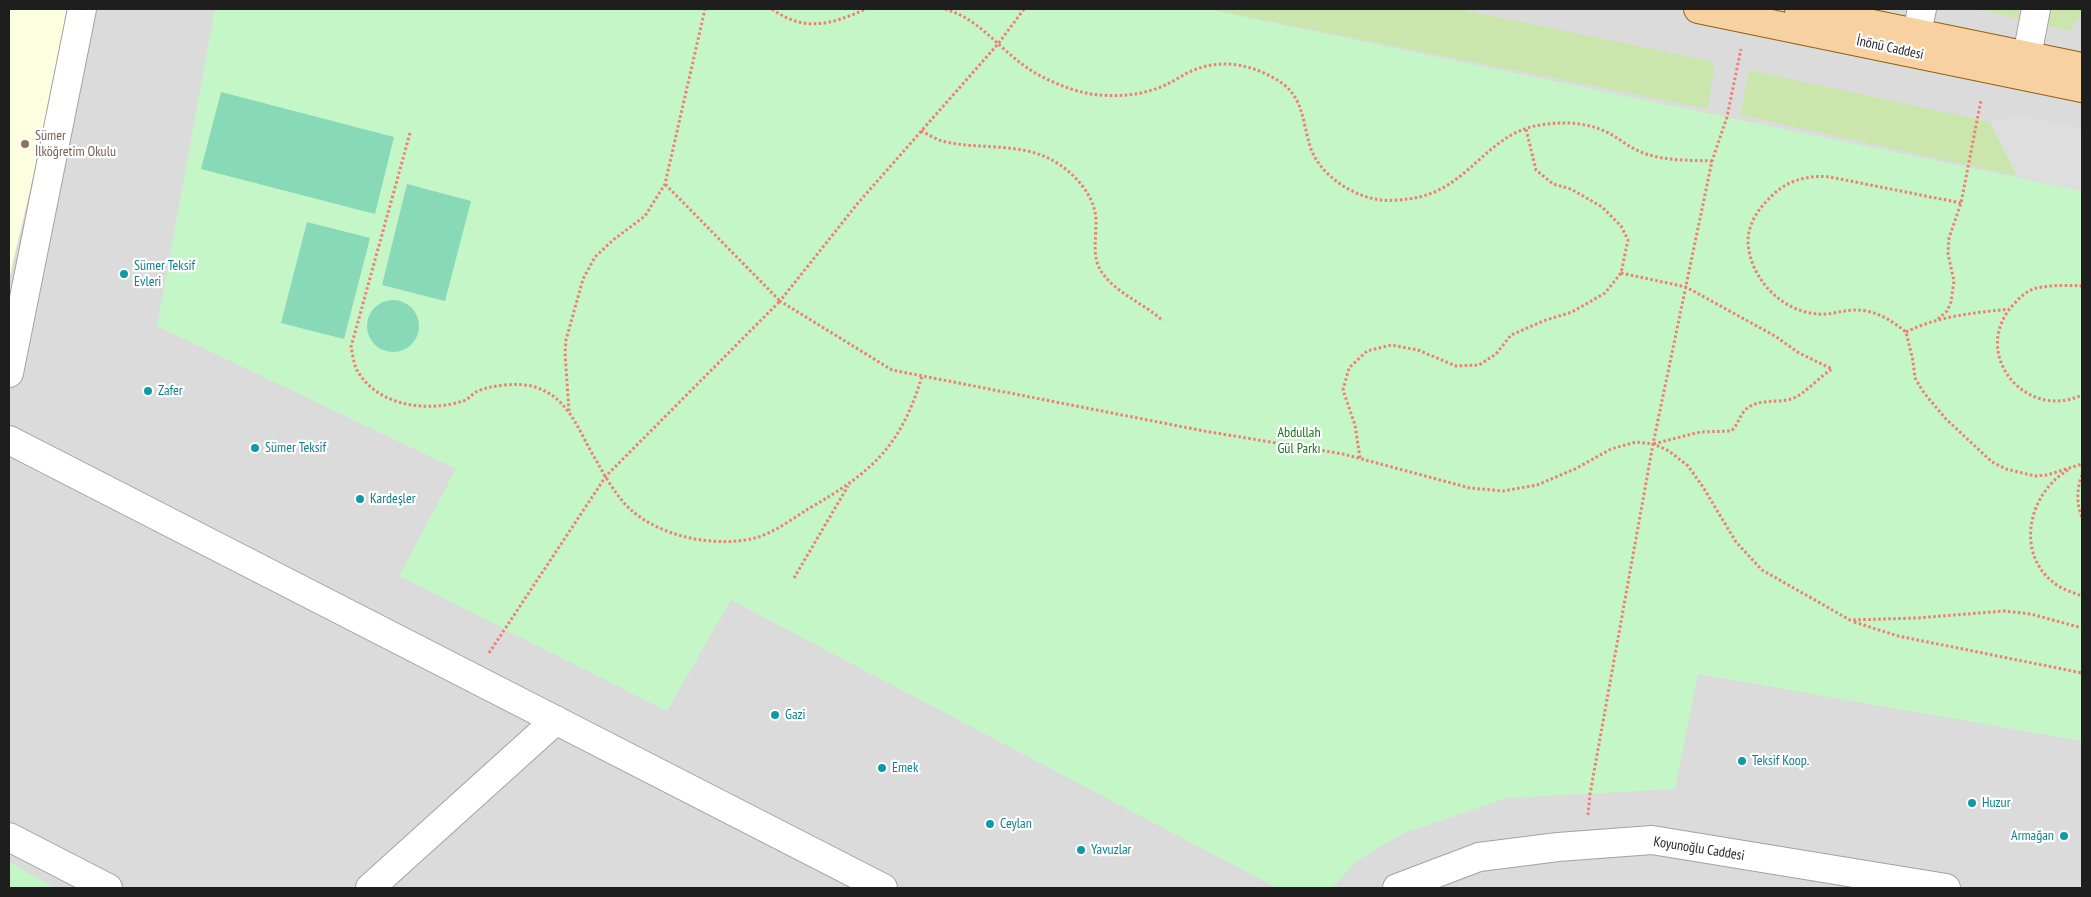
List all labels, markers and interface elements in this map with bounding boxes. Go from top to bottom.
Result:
street label: İnönü Caddesi [1855,33,1925,63]
place label: Sümer İlköğretim Okulu [35,128,116,160]
marker: Sümer İlköğretim Okulu [19,138,31,150]
place label: Sümer Teksif Evleri [134,258,195,290]
marker: Sümer Teksif Evleri [118,268,130,280]
place label: Zafer [158,383,183,399]
marker: Zafer [142,385,154,397]
park label: Abdullah Gül Parkı [1277,425,1321,458]
place label: Sümer Teksif [265,440,326,456]
marker: Sümer Teksif [249,442,261,454]
place label: Kardeşler [370,491,415,507]
marker: Kardeşler [354,493,366,505]
place label: Gazi [785,707,806,723]
marker: Gazi [769,709,781,721]
place label: Teksif Koop. [1752,753,1809,769]
marker: Teksif Koop. [1736,755,1748,767]
place label: Emek [892,760,918,776]
marker: Emek [876,762,888,774]
place label: Huzur [1982,795,2011,811]
marker: Huzur [1966,797,1978,809]
place label: Ceylan [1000,816,1032,832]
marker: Ceylan [984,818,996,830]
place label: Armağan [2011,828,2054,844]
marker: Armağan [2058,830,2070,842]
street label: Koyunoğlu Caddesi [1652,834,1746,864]
place label: Yavuzlar [1091,842,1131,858]
marker: Yavuzlar [1075,844,1087,856]

